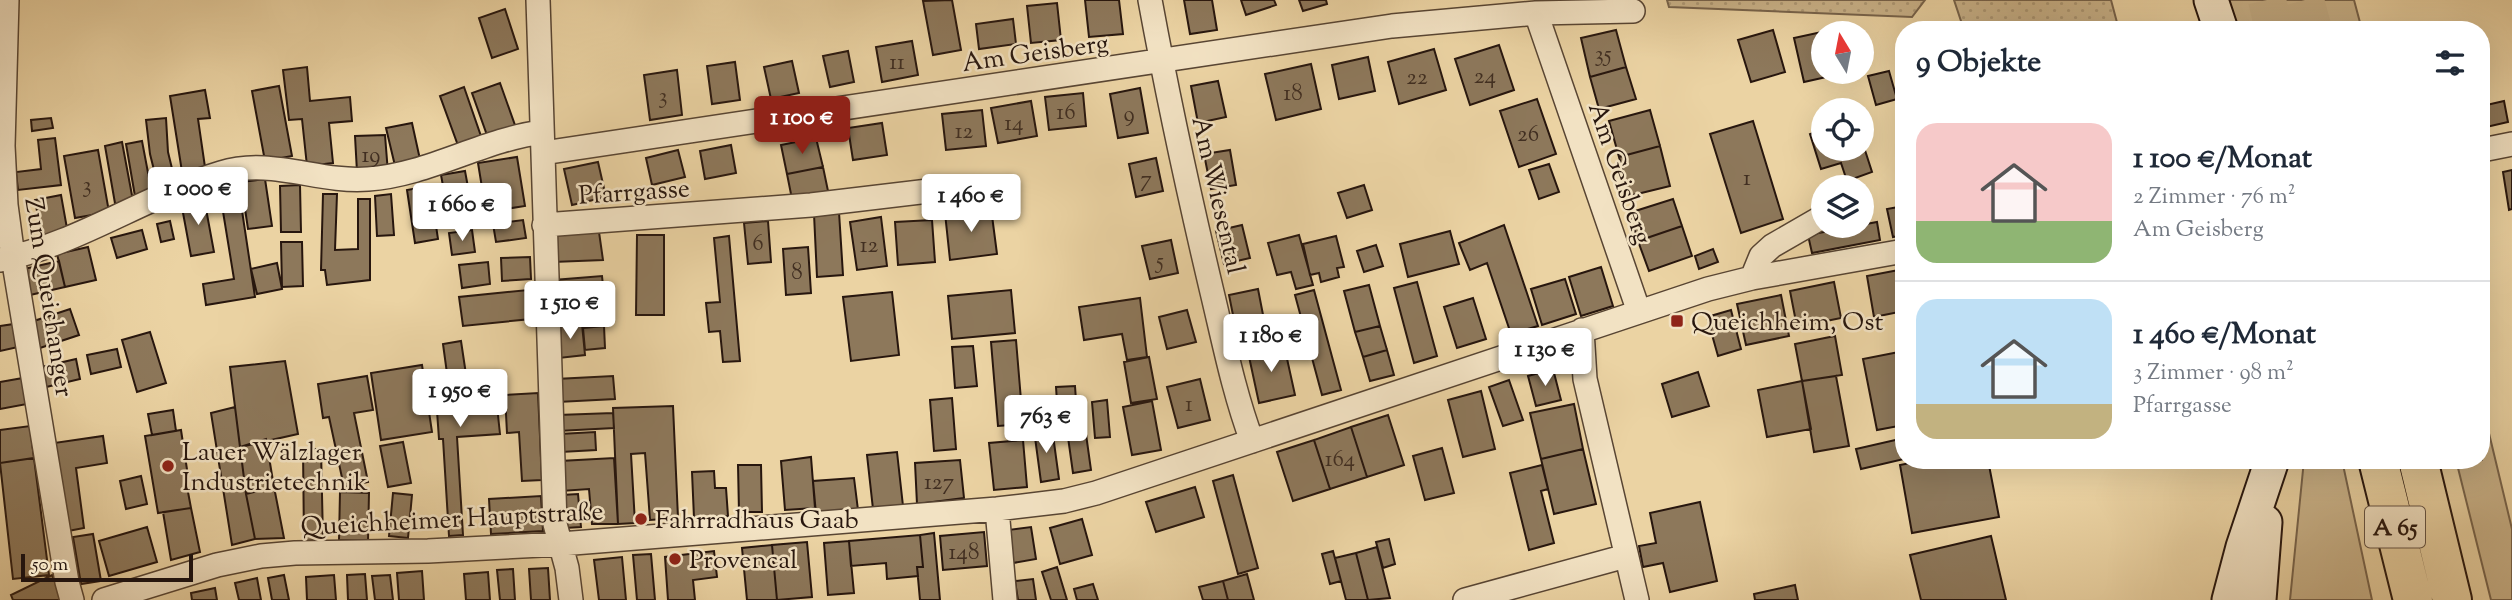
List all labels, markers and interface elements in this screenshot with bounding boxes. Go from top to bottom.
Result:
north arrow [1811,21,1874,84]
map controls [1811,21,1874,238]
street label: Am Geisberg [960,26,1111,83]
house number: 35 [1594,39,1612,72]
text: 9 Objekte [1916,42,2041,85]
icon: filters [2431,44,2469,82]
house number: 11 [889,47,905,80]
house number: 24 [1474,61,1496,94]
house number: 22 [1406,62,1428,95]
house number: 18 [1283,78,1303,111]
house number: 3 [658,81,668,114]
pin: 1 100 € [737,96,867,156]
house number: 16 [1056,97,1076,130]
street label: Am Geisberg [1577,98,1660,250]
button: locate [1811,98,1874,161]
house number: 9 [1123,99,1135,132]
text: 1 100 € [770,102,834,135]
house number: 14 [1004,108,1024,141]
street label: Am Wiesental [1180,113,1253,278]
house number: 12 [955,116,974,149]
house number: 26 [1517,119,1539,152]
text: 1 100 €/Monat [2133,138,2312,181]
house number: 19 [362,140,380,173]
icon: home [1972,151,2056,235]
house number: 1 [1743,163,1751,196]
house number: 7 [1140,164,1152,197]
pin: 1 000 € [133,168,263,227]
house number: 3 [82,170,92,203]
street label: Pfarrgasse [577,171,691,216]
text: 1 000 € [164,173,232,206]
pin: 1 460 € [906,174,1036,234]
button: layers [1811,175,1874,238]
text: 1 460 € [938,180,1004,213]
text: 2 Zimmer · 76 m² [2133,181,2296,214]
pin: 1 660 € [397,184,527,243]
text: 1 660 € [429,189,495,222]
street label: Zum Queichanger [14,195,82,400]
text: Am Geisberg [2133,214,2264,247]
house number: 6 [752,228,764,261]
house number: 12 [860,230,879,263]
house number: 5 [1154,246,1164,279]
house number: 8 [791,257,803,290]
pin: 1 510 € [505,282,635,341]
text: 1 510 € [540,287,600,320]
place label: Queichheim, Ost [1691,305,1883,342]
marker: Queichheim, Ost [1669,313,1685,329]
pin: 1 180 € [1206,314,1336,374]
text: 1 460 €/Monat [2133,314,2316,357]
text: 1 180 € [1239,320,1303,353]
icon: home [1972,327,2056,411]
pin: 1 130 € [1480,328,1610,388]
text: 1 130 € [1515,334,1575,367]
text: 3 Zimmer · 98 m² [2133,357,2294,390]
pin: 1 950 € [395,370,525,429]
text: 1 950 € [428,375,492,408]
house number: 1 [1185,389,1193,422]
text: Pfarrgasse [2133,390,2232,423]
pin: 763 € [997,396,1095,455]
text: 763 € [1020,401,1072,434]
place label: Lauer Wälzlager Industrietechnik [182,435,368,502]
house number: 164 [1325,444,1355,477]
marker: Lauer Wälzlager Industrietechnik [160,458,176,474]
house number: 127 [924,467,955,500]
street label: Queichheimer Hauptstraße [300,494,605,547]
place label: Fahrradhaus Gaab [655,503,859,540]
road number: A 65 [2365,506,2425,548]
marker: Fahrradhaus Gaab [633,511,649,527]
house number: 148 [949,537,979,570]
place label: Provencal [689,543,798,580]
scale bar [21,551,192,583]
marker: Provencal [667,551,683,567]
text: 50 m [32,552,68,579]

